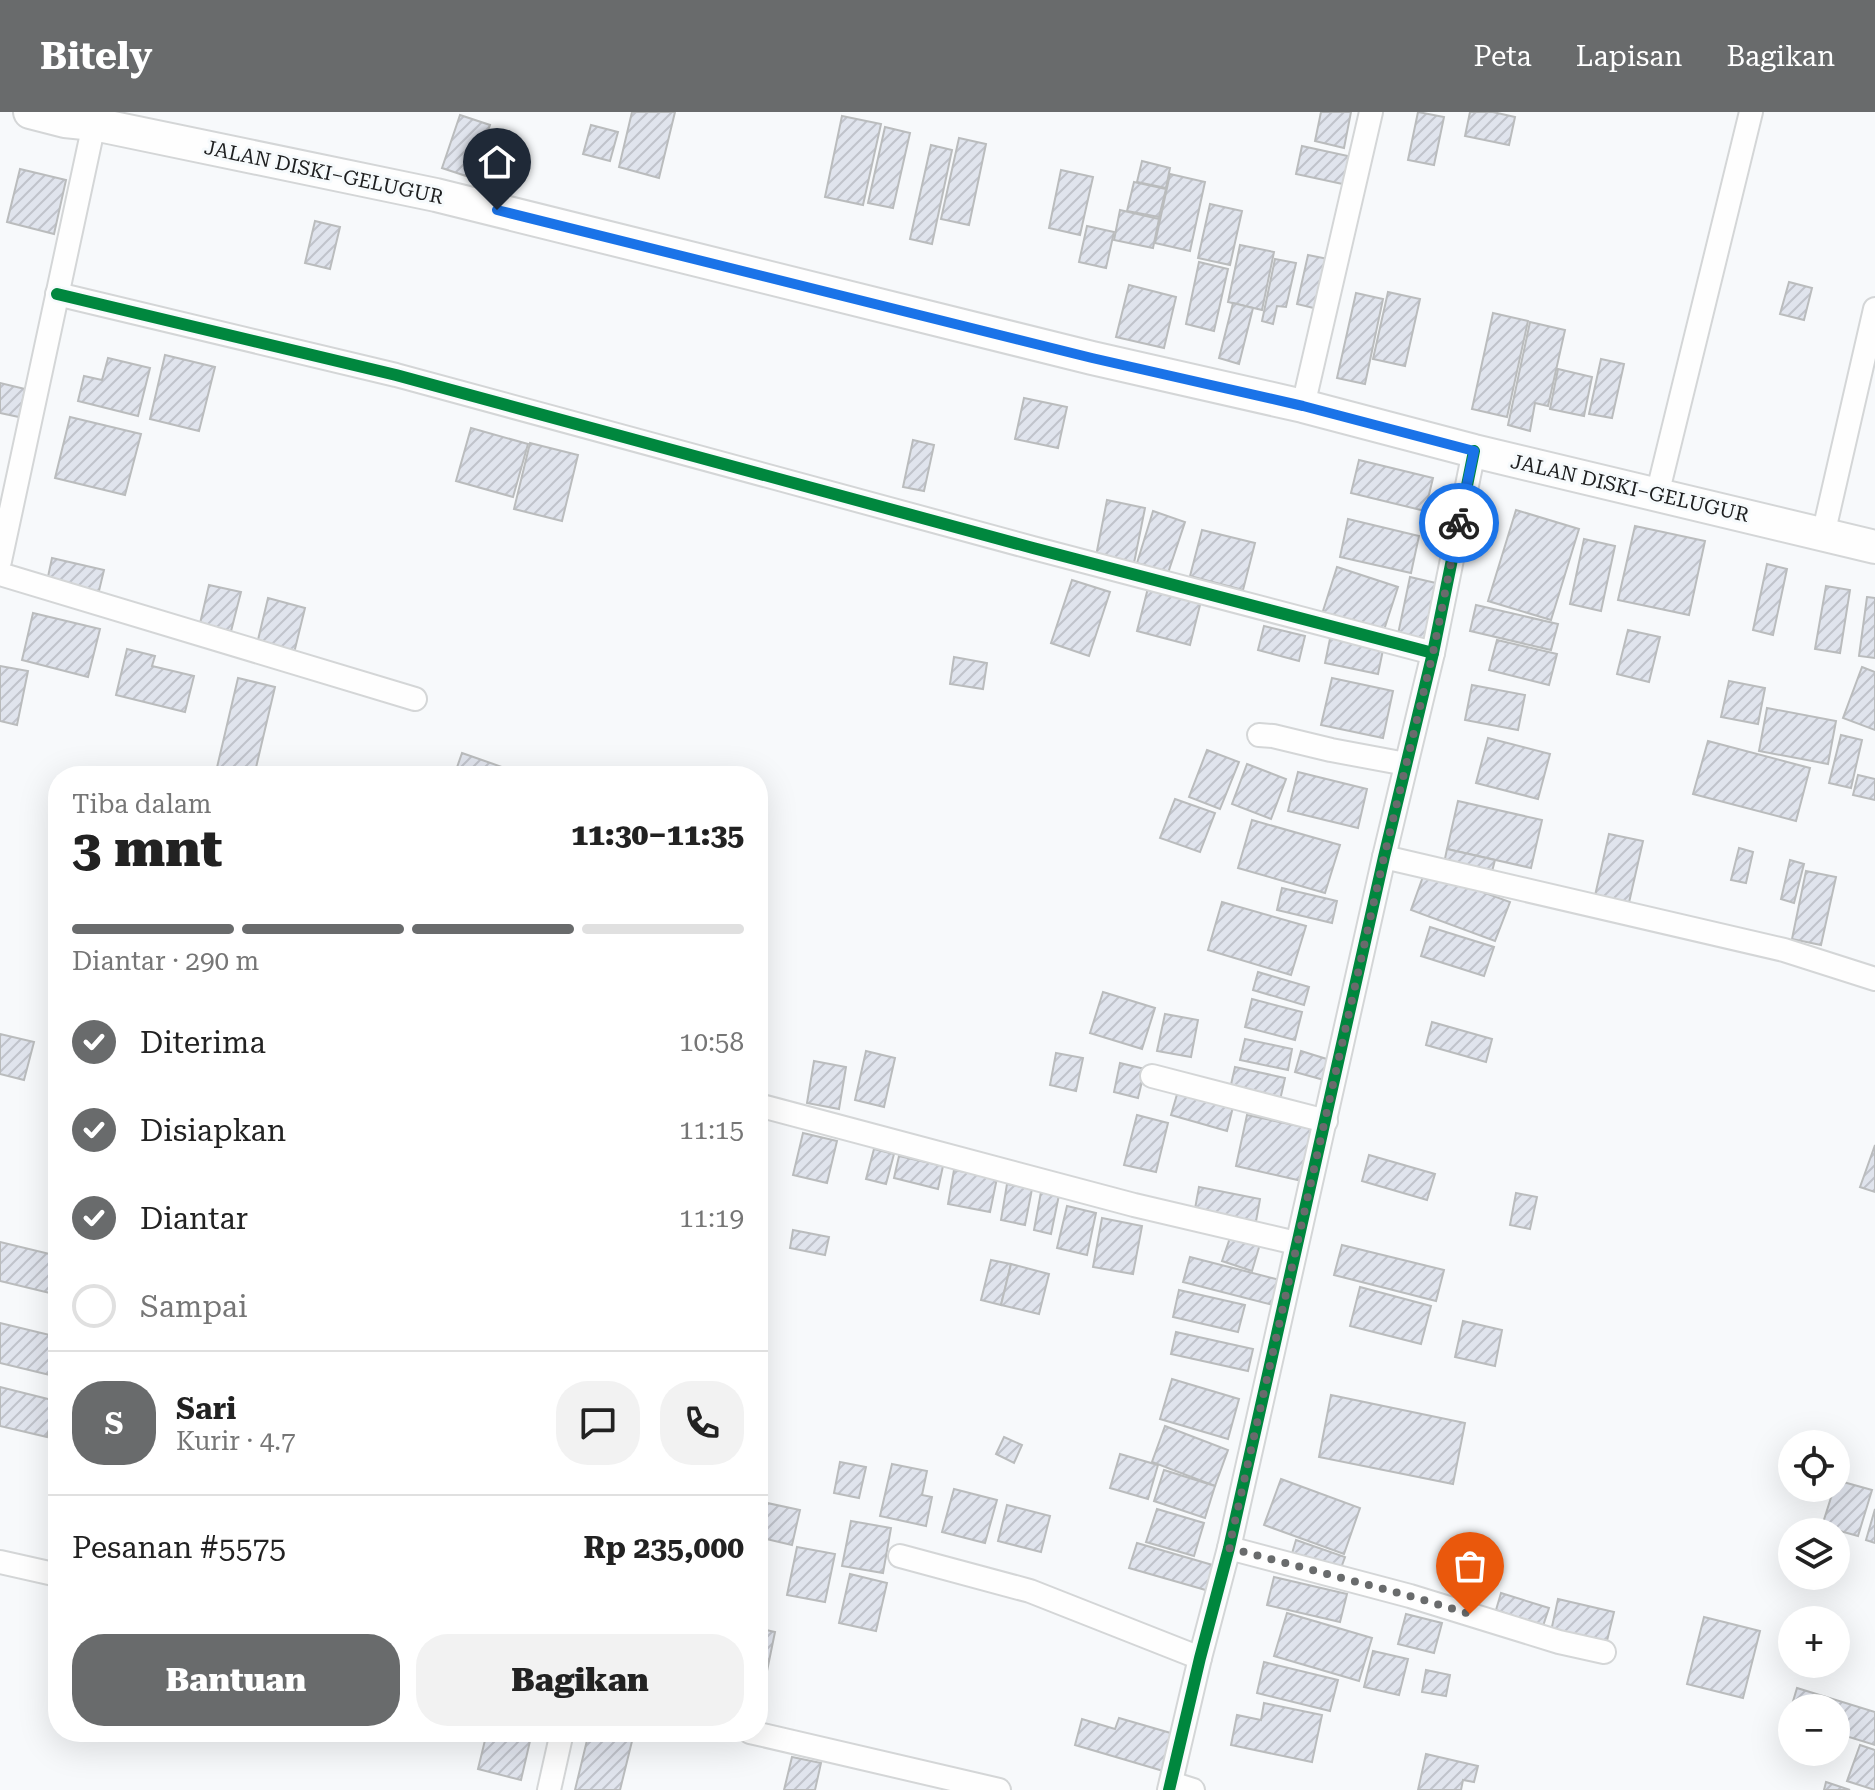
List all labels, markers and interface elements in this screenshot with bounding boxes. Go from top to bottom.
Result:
text: Bitely [40,34,152,78]
text: Peta [1474,40,1532,73]
text: Lapisan [1576,40,1682,73]
text: Bagikan [1726,40,1835,73]
pin [463,128,531,210]
street label: JALAN DISKI–GELUGUR [202,135,446,209]
icon: home [475,140,519,184]
street label: JALAN DISKI–GELUGUR [1508,449,1752,527]
courier [1419,483,1499,563]
icon: bike [1437,501,1481,545]
text: Tiba dalam [72,789,211,819]
text: 11:30–11:35 [571,817,744,852]
text: 3 mnt [72,818,222,879]
text: Diantar · 290 m [72,946,259,976]
icon: check [72,1020,116,1064]
text: Diterima [140,1025,266,1060]
text: 10:58 [679,1027,744,1057]
icon: check [72,1108,116,1152]
text: Disiapkan [140,1113,286,1148]
text: 11:15 [679,1115,744,1145]
icon: check [72,1196,116,1240]
text: Diantar [140,1201,248,1236]
text: 11:19 [679,1203,744,1233]
text: Sampai [140,1289,248,1324]
button: chat [556,1381,640,1465]
button: phone [660,1381,744,1465]
text: Sari [176,1391,236,1426]
text: S [105,1406,123,1441]
text: Kurir · 4.7 [176,1426,296,1456]
map controls [1778,1430,1850,1766]
button: locate [1778,1430,1850,1502]
button: layers [1778,1518,1850,1590]
text: Pesanan #5575 [72,1530,286,1565]
text: Rp 235,000 [583,1530,744,1565]
pin [1436,1532,1504,1614]
icon: bag [1448,1544,1492,1588]
button: + [1778,1606,1850,1678]
button: Bantuan [72,1634,400,1726]
button: Bagikan [416,1634,744,1726]
button: − [1778,1694,1850,1766]

